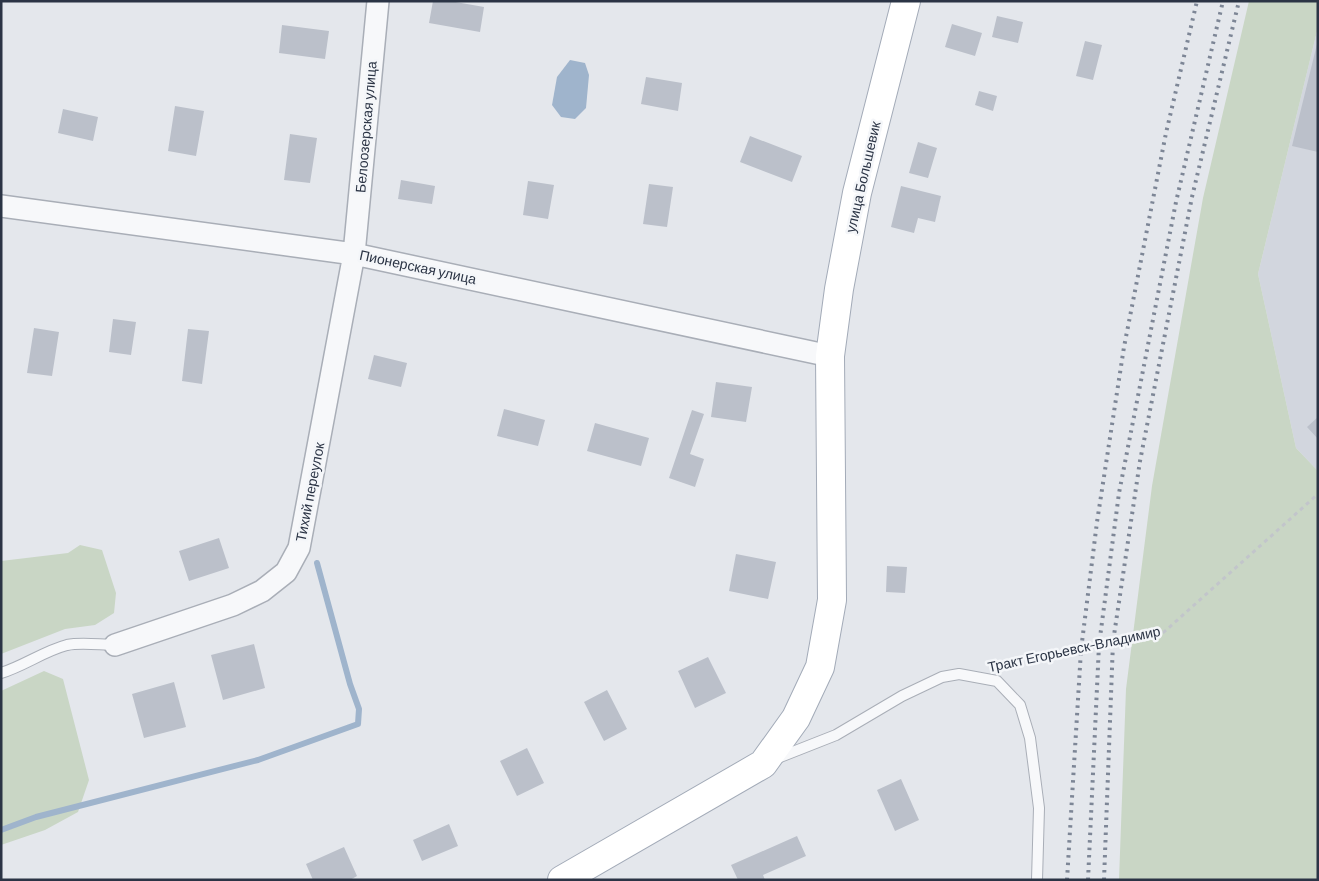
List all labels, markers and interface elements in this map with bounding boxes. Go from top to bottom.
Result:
street label: Белоозерская улица [351,60,380,194]
street label: улица Большевик [841,119,884,234]
street label: Пионерская улица [358,246,478,287]
street label: Тихий переулок [292,440,328,543]
street label: Тракт Егорьевск-Владимир [986,622,1162,675]

